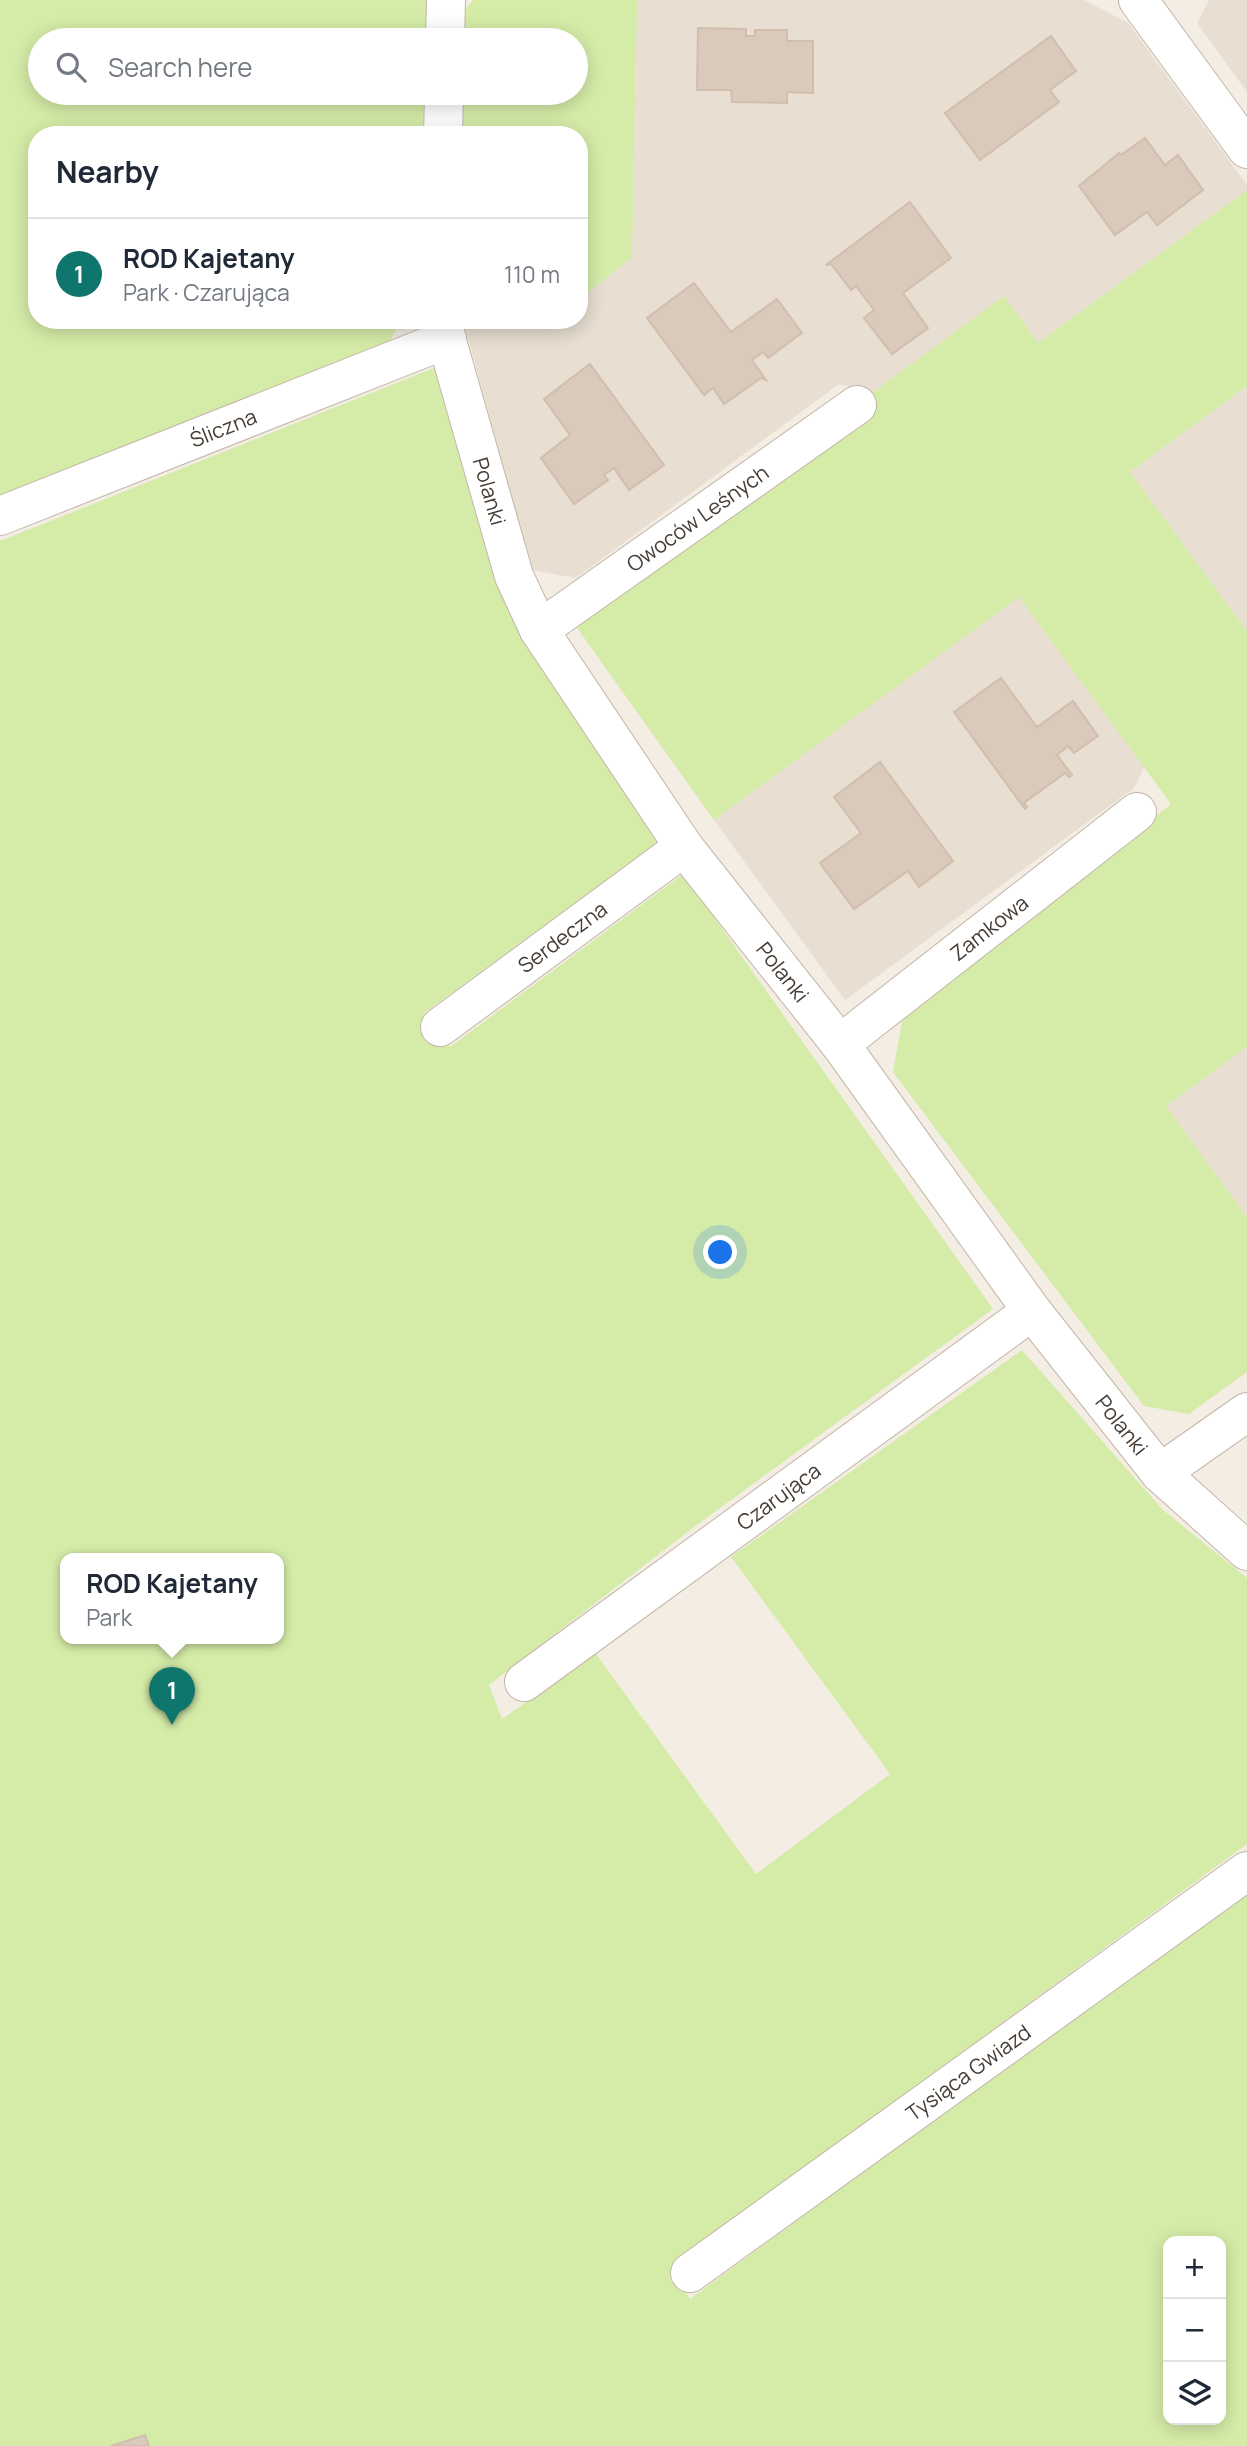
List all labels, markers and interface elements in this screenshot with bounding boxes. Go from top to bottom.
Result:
search box [28,28,588,105]
icon: search [52,48,90,86]
text: Search here [108,49,253,85]
text: Nearby [56,151,159,192]
text: ROD Kajetany [123,240,295,276]
text: 1 [74,258,84,290]
text: 110 m [504,258,560,290]
text: Park · Czarująca [123,276,290,308]
street label: Śliczna [186,402,261,453]
street label: Polanki [467,454,513,528]
street label: Owoców Leśnych [621,458,774,578]
street label: Zamkowa [944,888,1034,967]
street label: Serdeczna [512,895,613,979]
street label: Polanki [750,936,815,1008]
your location [703,1235,737,1269]
street label: Polanki [1089,1389,1154,1461]
street label: Czarująca [731,1456,826,1536]
popup [60,1553,284,1644]
text: ROD Kajetany [86,1565,258,1601]
text: Park [86,1601,132,1633]
pin: 1 [149,1667,195,1725]
street label: Tysiąca Gwiazd [900,2018,1036,2127]
map controls [1163,2236,1226,2425]
button: + [1163,2236,1226,2299]
button: − [1163,2299,1226,2362]
button: layers [1163,2362,1226,2425]

